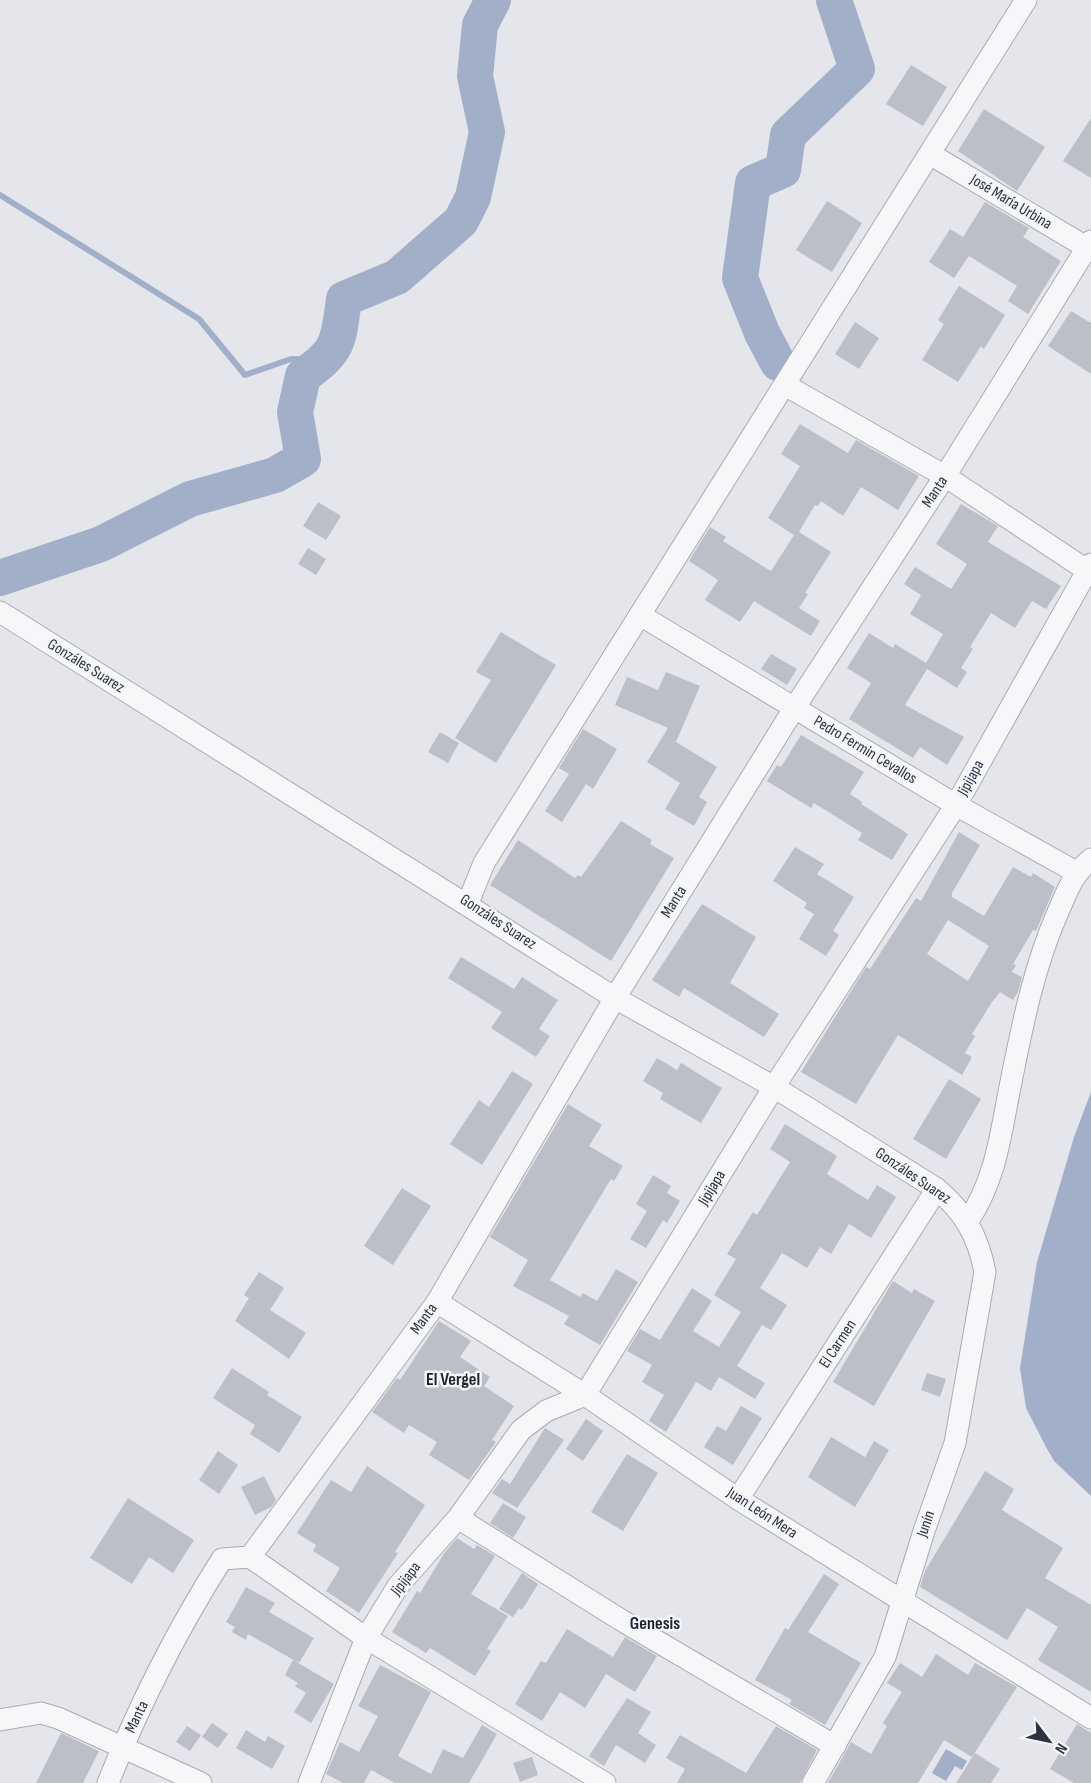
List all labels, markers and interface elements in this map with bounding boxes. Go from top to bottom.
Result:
street label: José María Urbina [966,170,1055,234]
street label: Manta [918,473,952,511]
street label: Gonzáles Suarez [44,635,128,697]
street label: Pedro Fermin Cevallos [810,712,920,788]
street label: Jipijapa [953,757,988,800]
street label: Manta [657,883,691,921]
street label: Gonzáles Suarez [456,890,540,954]
street label: Gonzáles Suarez [871,1144,955,1208]
street label: Jipijapa [694,1167,730,1210]
street label: Manta [406,1300,442,1338]
street label: El Carmen [815,1316,861,1372]
district label: El Vergel [426,1369,480,1390]
street label: Juan León Mera [722,1483,801,1543]
street label: Junín [912,1508,939,1541]
street label: Jipijapa [386,1558,425,1600]
district label: Genesis [630,1613,680,1634]
street label: Manta [121,1698,153,1736]
north arrow [1019,1711,1079,1771]
text: N [1050,1739,1071,1757]

